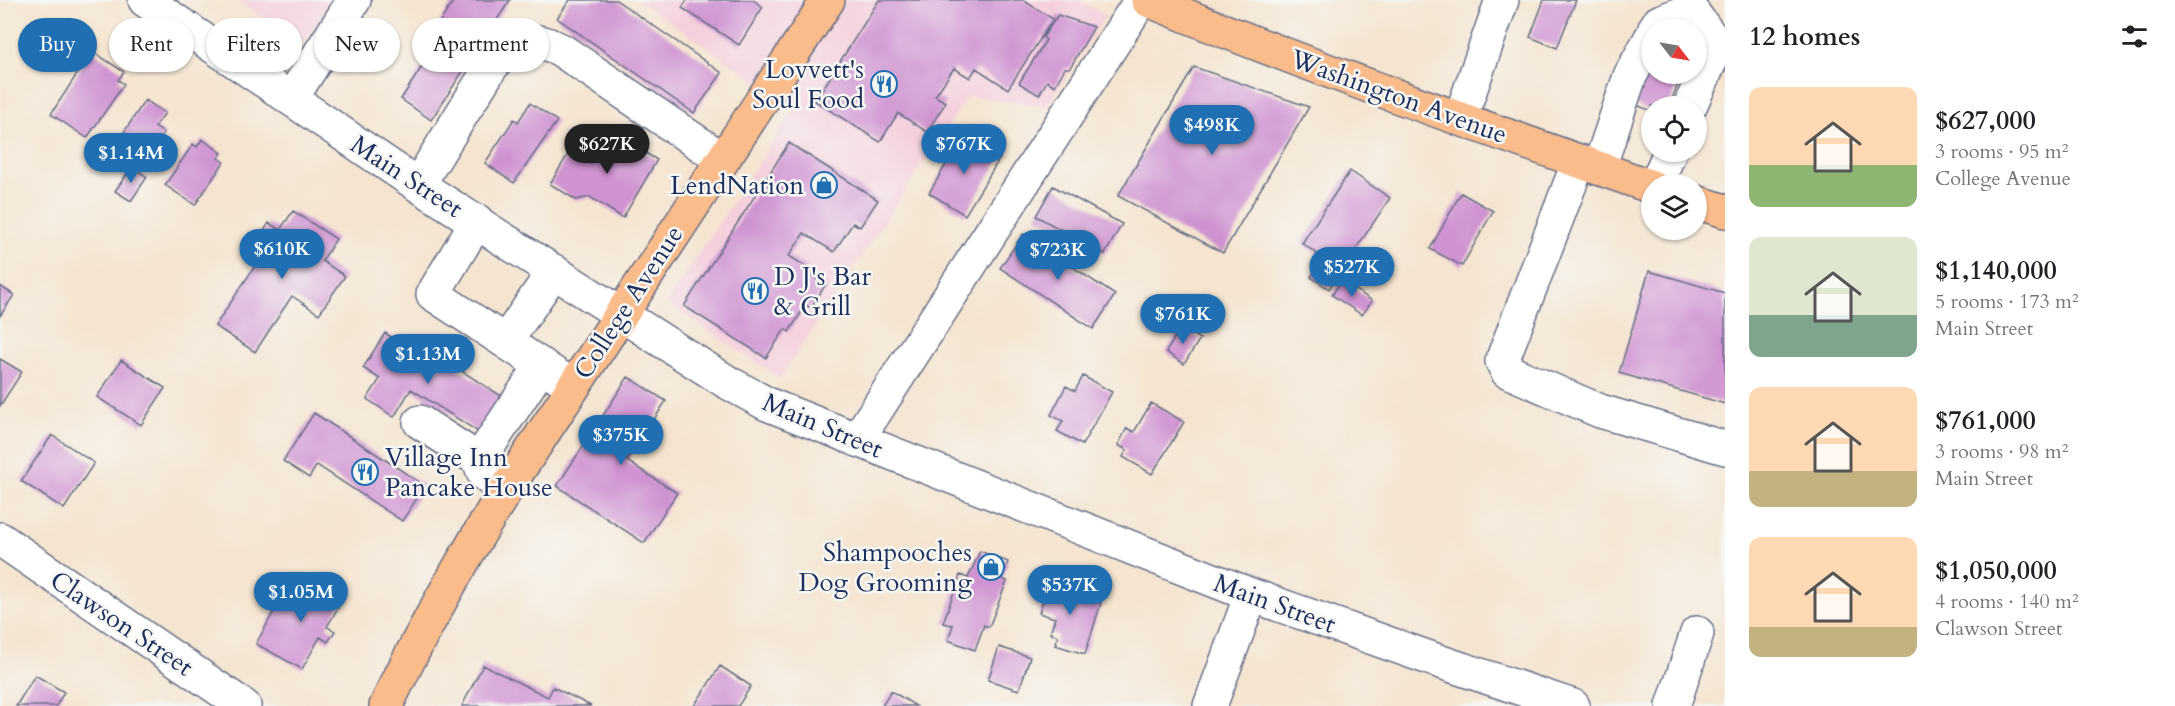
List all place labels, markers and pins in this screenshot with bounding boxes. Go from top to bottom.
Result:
place label: Lovvett's Soul Food [752,52,864,117]
restaurant icon: Lovvett's Soul Food [869,69,899,99]
pin: $498K [1170,105,1254,156]
pin: $627K [565,124,649,175]
pin: $767K [922,124,1006,175]
pin: $1.14M [82,133,180,184]
place label: LendNation [670,168,804,203]
shop icon: LendNation [809,170,839,200]
pin: $610K [240,229,324,280]
pin: $723K [1016,230,1100,281]
pin: $527K [1310,247,1394,298]
place label: D J's Bar & Grill [774,259,871,324]
restaurant icon: D J's Bar & Grill [740,276,770,306]
pin: $761K [1141,294,1225,345]
pin: $1.13M [379,334,477,385]
pin: $375K [579,415,663,466]
place label: Village Inn Pancake House [385,440,553,505]
restaurant icon: Village Inn Pancake House [350,457,380,487]
place label: Shampooches Dog Grooming [798,535,972,600]
shop icon: Shampooches Dog Grooming [976,552,1006,582]
pin: $537K [1028,565,1112,616]
pin: $1.05M [252,572,350,623]

